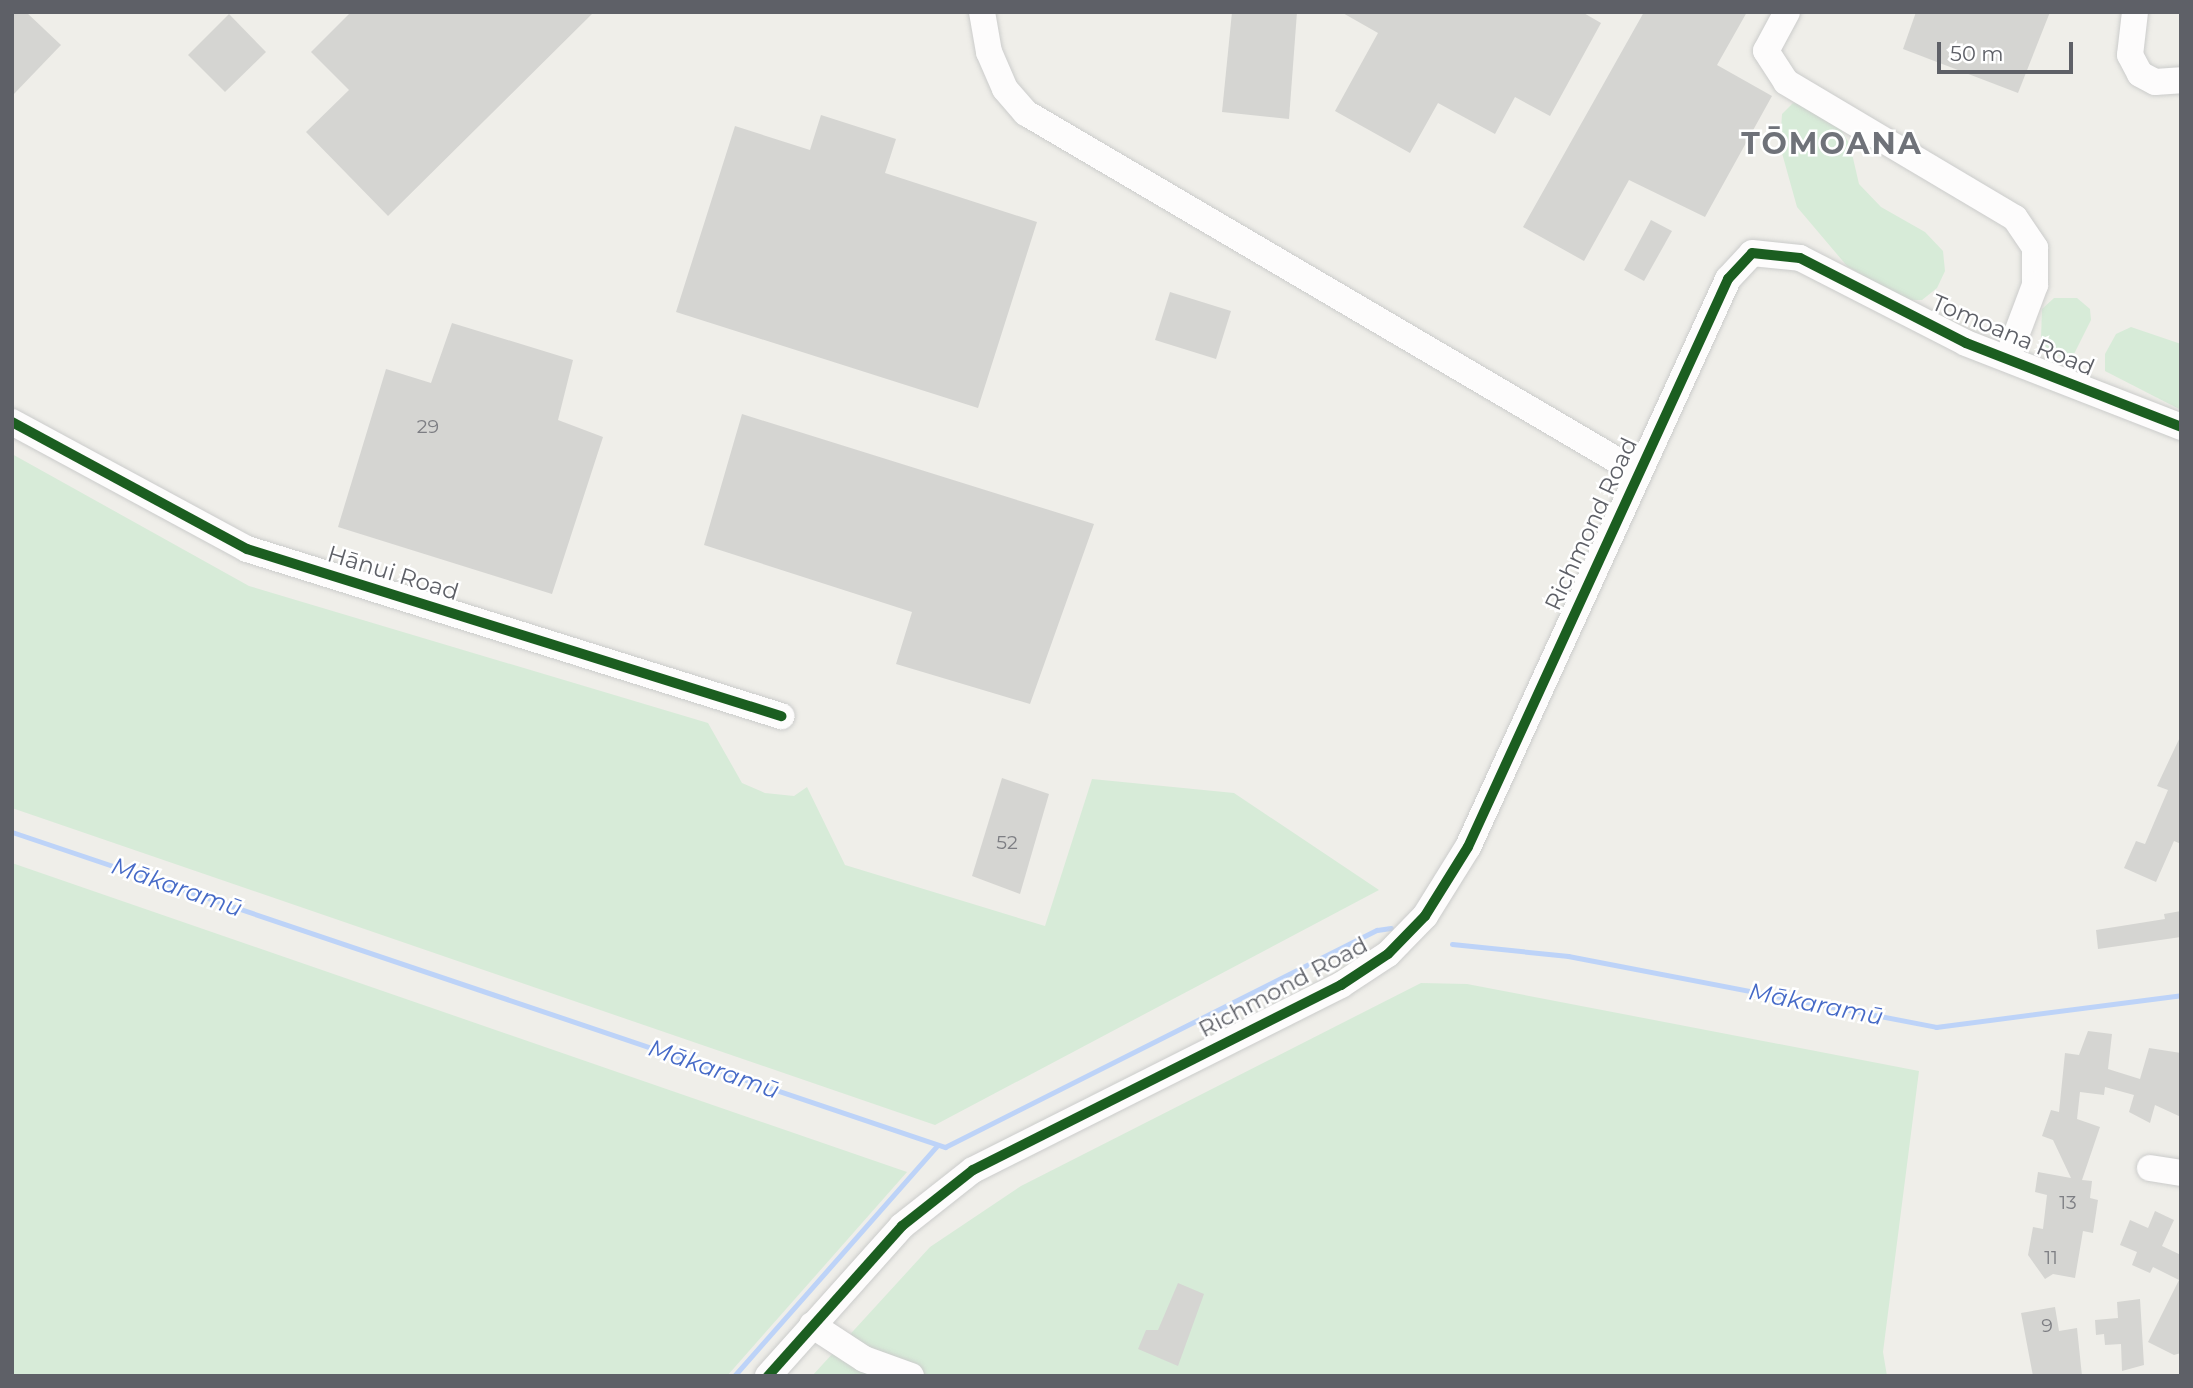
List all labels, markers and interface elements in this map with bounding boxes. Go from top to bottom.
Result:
scale bar [1941,28,2078,72]
text: 50 m [1950,41,2004,66]
district label: TŌMOANA [1742,126,1922,162]
street label: Tomoana Road [1928,288,2098,382]
house number: 29 [417,416,439,438]
street label: Richmond Road [1539,433,1643,615]
street label: Hānui Road [324,540,462,606]
house number: 52 [996,832,1018,854]
water label: Mākaramū [108,851,246,923]
street label: Richmond Road [1194,931,1372,1043]
water label: Mākaramū [1746,977,1886,1031]
water label: Mākaramū [645,1033,783,1105]
house number: 13 [2059,1192,2077,1214]
house number: 11 [2044,1247,2058,1269]
house number: 9 [2041,1315,2053,1337]

